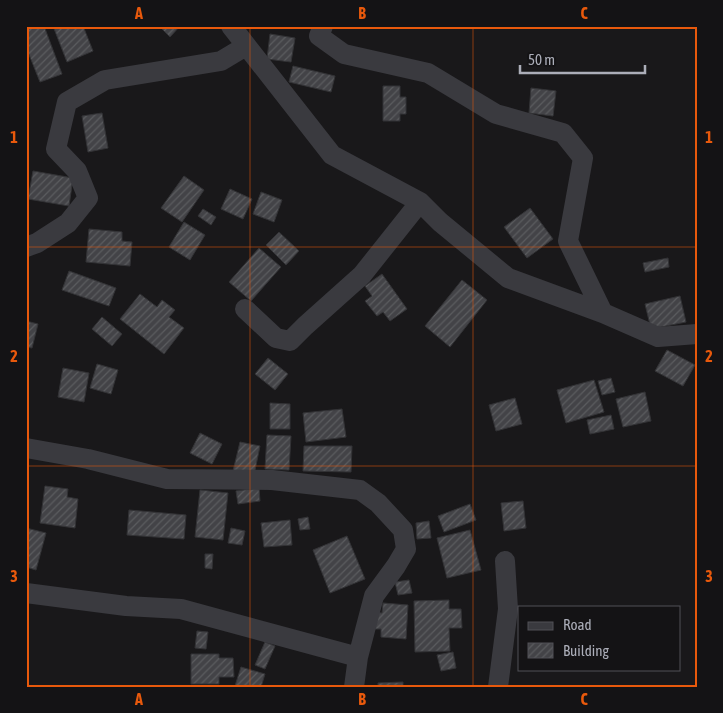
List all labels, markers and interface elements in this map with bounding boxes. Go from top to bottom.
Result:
text: A [134,4,143,22]
text: B [358,4,366,22]
text: C [580,4,588,22]
scale bar [520,42,646,74]
text: 50 m [528,51,555,68]
text: 1 [10,128,18,146]
text: 1 [705,128,713,146]
text: 2 [10,347,18,365]
text: 2 [705,347,713,365]
text: 3 [10,567,18,585]
text: 3 [705,567,713,585]
legend [518,606,680,670]
text: Road [563,616,592,633]
text: Building [563,642,609,659]
text: A [134,690,143,708]
text: B [358,690,366,708]
text: C [580,690,588,708]

